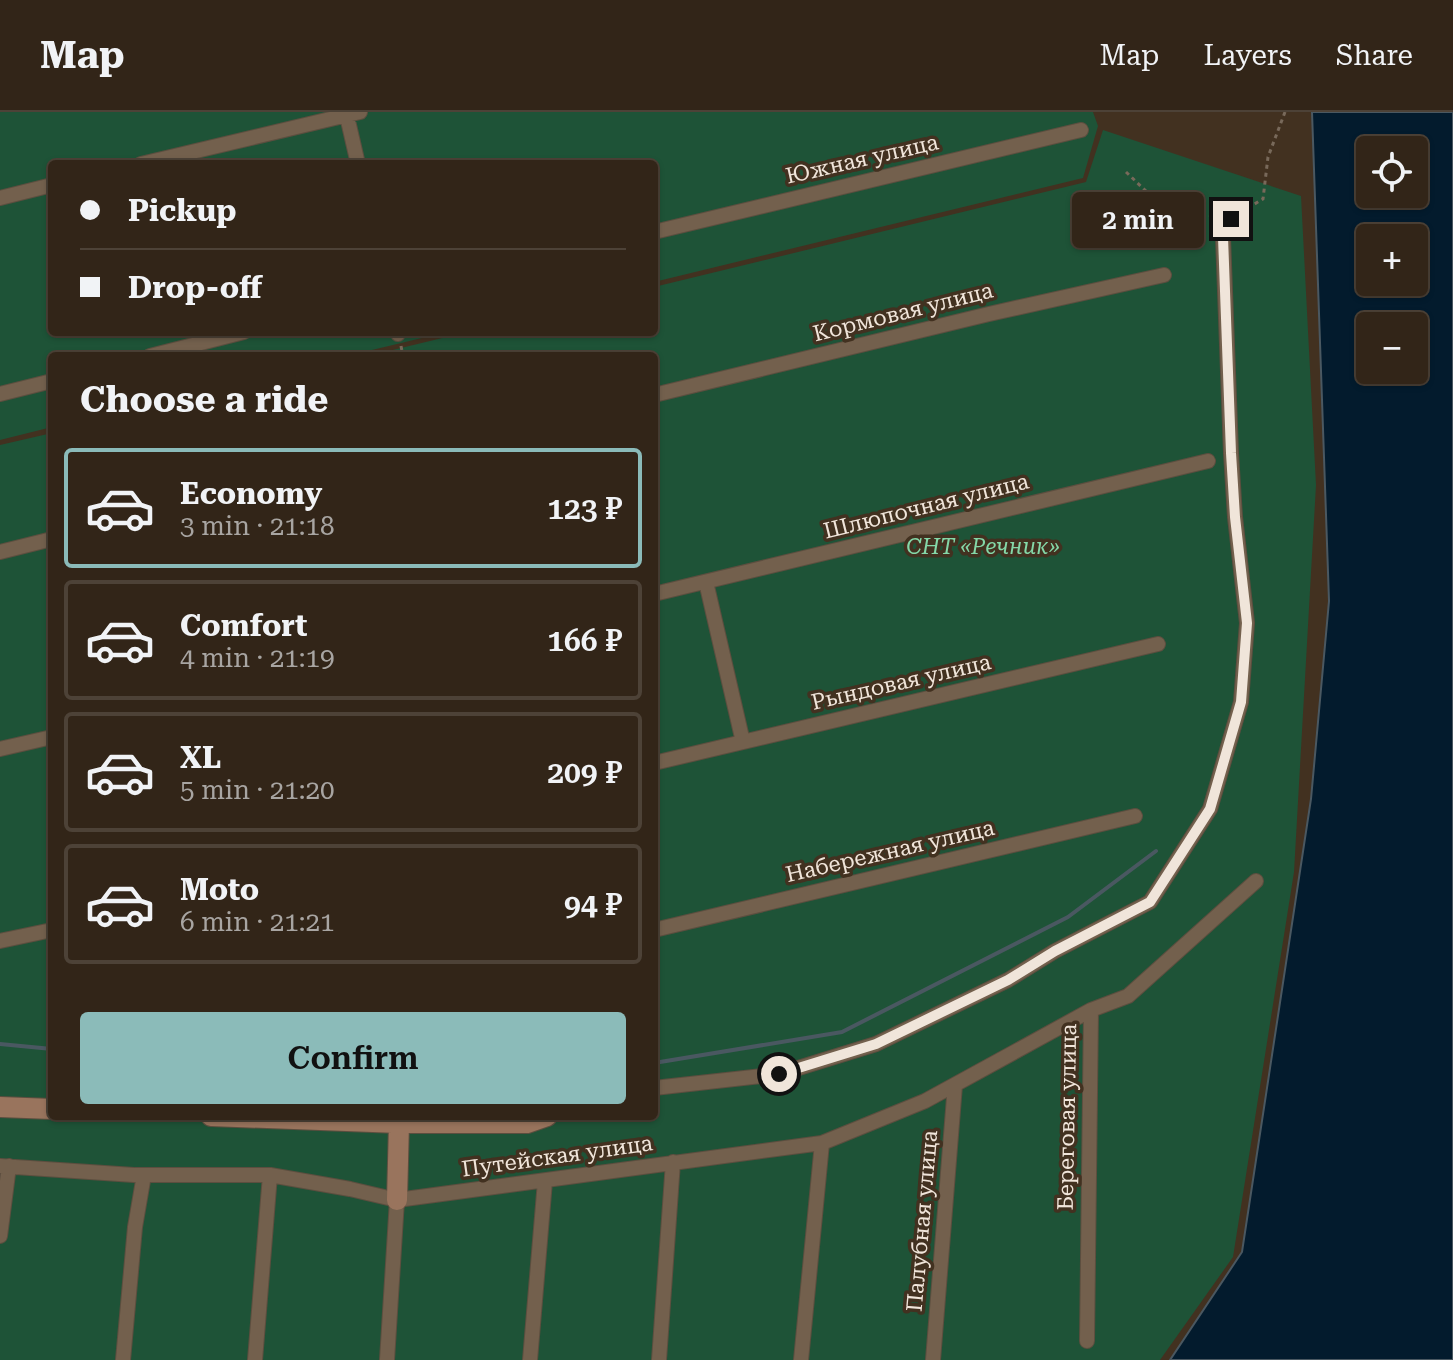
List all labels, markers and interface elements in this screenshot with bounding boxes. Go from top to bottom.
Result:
text: Map [40,33,125,77]
text: Map [1100,39,1159,72]
text: Layers [1203,39,1292,72]
text: Share [1336,39,1413,72]
street label: Южная улица [783,129,941,189]
map controls [1356,136,1428,384]
button: locate [1356,136,1428,208]
callout: 2 min [1071,191,1203,247]
text: Pickup [128,193,236,228]
route end [1213,201,1249,237]
text: 2 min [1102,205,1174,235]
button: + [1356,224,1428,296]
text: Drop-off [128,270,262,305]
street label: Кормовая улица [810,278,996,346]
button: − [1356,312,1428,384]
text: Choose a ride [80,379,328,421]
street label: Шлюпочная улица [821,468,1031,544]
icon: car [84,472,156,544]
text: Economy [180,476,322,511]
text: 123 ₽ [547,491,622,526]
text: 3 min · 21:18 [180,511,335,541]
park label: СНТ «Речник» [906,534,1060,559]
icon: car [84,604,156,676]
text: Comfort [180,608,307,643]
text: 166 ₽ [547,623,622,658]
text: 4 min · 21:19 [180,643,335,673]
street label: Рындовая улица [809,649,993,715]
icon: car [84,736,156,808]
text: XL [180,740,221,775]
text: 209 ₽ [547,755,622,790]
text: 5 min · 21:20 [180,775,335,805]
street label: Набережная улица [783,815,997,887]
icon: car [84,868,156,940]
text: Moto [180,872,259,907]
text: 94 ₽ [564,887,622,922]
text: 6 min · 21:21 [180,907,335,937]
button: Confirm [80,1012,626,1104]
street label: Береговая улица [1053,1023,1081,1211]
route start [761,1056,797,1092]
street label: Палубная улица [902,1129,942,1313]
street label: Путейская улица [460,1130,654,1182]

